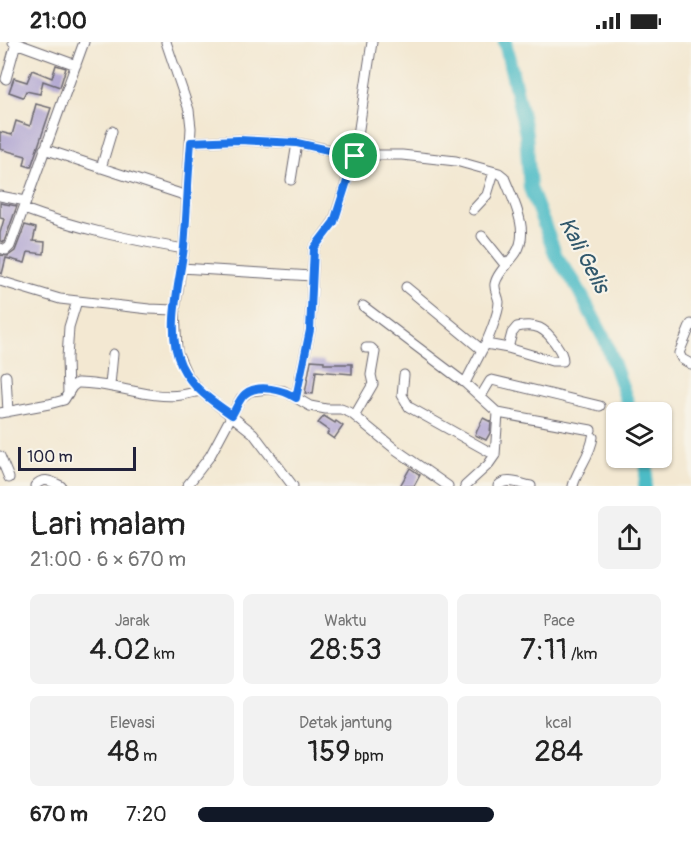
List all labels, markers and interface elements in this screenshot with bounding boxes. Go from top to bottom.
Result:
text: 21:00 [30,7,87,35]
pin [329,130,380,181]
icon: arrive [338,139,371,172]
water label: Kali Gelis [552,212,617,300]
map controls [606,402,672,468]
button: layers [606,402,672,468]
scale bar [18,444,136,472]
text: 100 m [27,447,73,467]
text: Lari malam [30,504,186,545]
button: share [598,506,661,569]
text: 21:00 · 6 × 670 m [30,547,186,572]
text: Jarak [115,611,150,631]
text: Waktu [324,611,367,631]
text: Pace [543,611,575,631]
text: 4.02 [89,631,151,668]
text: 28:53 [309,631,382,668]
text: 7:11 [520,631,567,668]
text: km [151,644,175,664]
text: /km [567,644,598,664]
text: Elevasi [110,713,154,733]
text: Detak jantung [299,713,392,733]
text: kcal [546,713,572,733]
text: 48 [107,733,140,770]
text: 159 [307,733,351,770]
text: 284 [534,733,583,770]
text: m [140,746,157,766]
text: bpm [351,746,384,766]
text: 670 m [30,802,88,827]
text: 7:20 [126,802,167,827]

